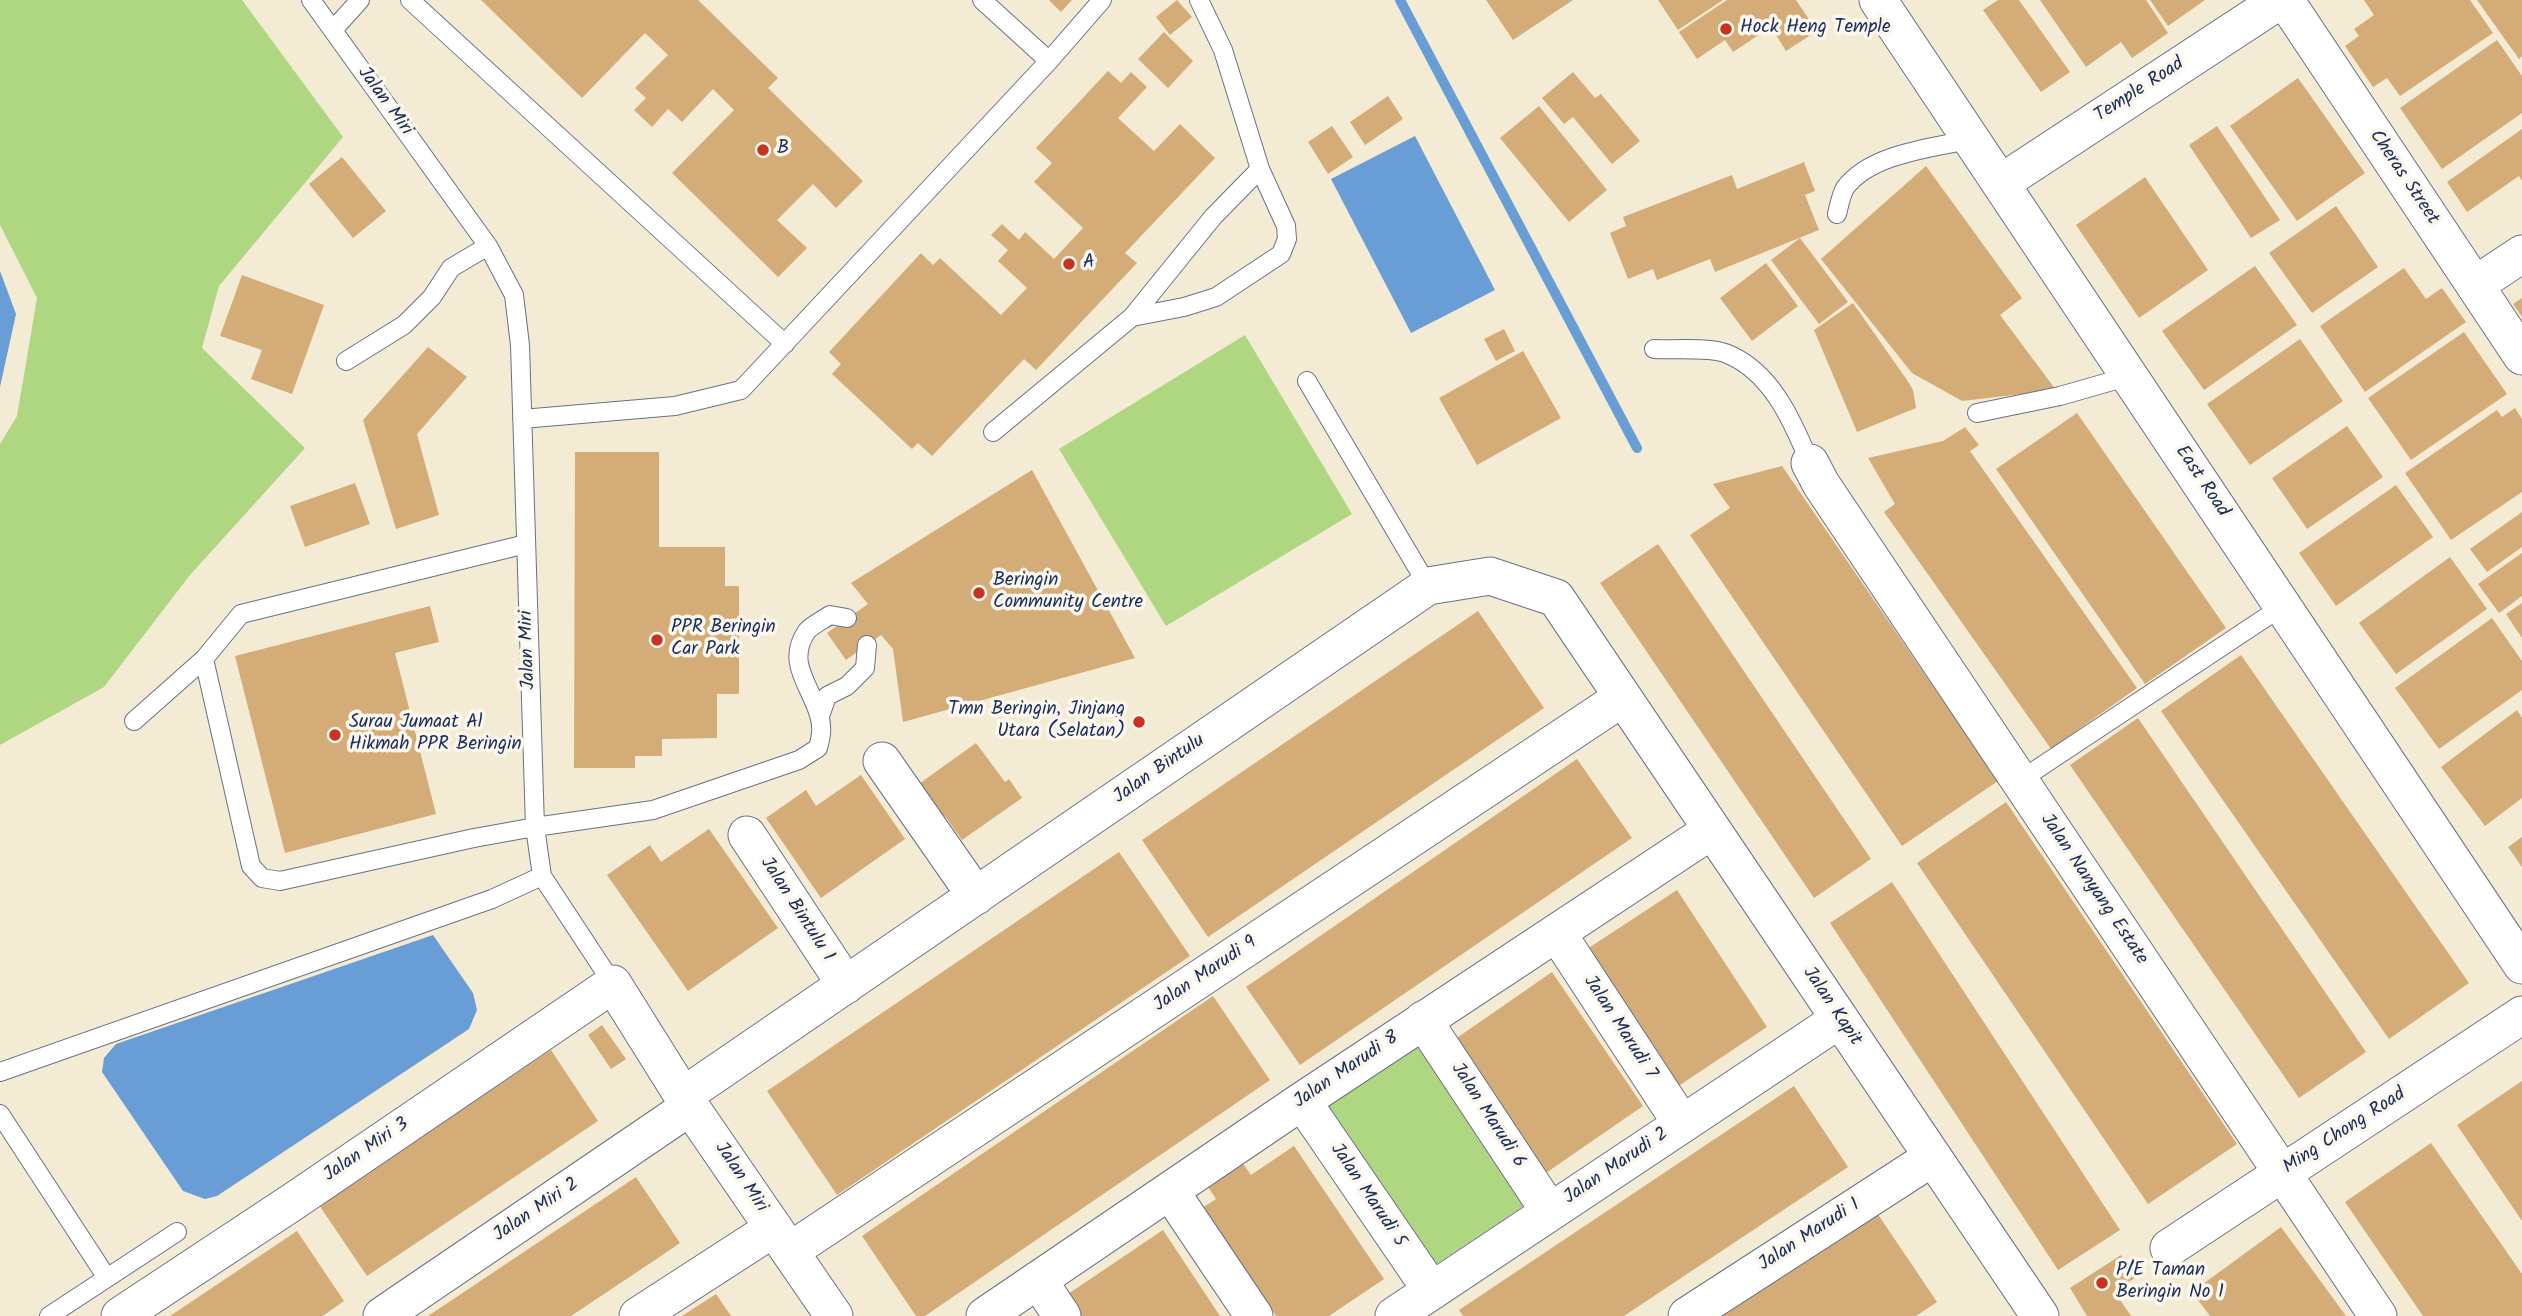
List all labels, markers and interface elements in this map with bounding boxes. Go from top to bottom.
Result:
place label: Hock Heng Temple [1740,18,1890,40]
marker: Hock Heng Temple [1718,21,1734,37]
street label: Temple Road [2091,54,2189,128]
street label: Jalan Miri [351,63,417,141]
street label: Cheras Street [2363,126,2443,230]
place label: B [777,139,789,161]
marker: B [755,142,771,158]
place label: A [1083,253,1095,275]
marker: A [1061,256,1077,272]
street label: East Road [2169,442,2233,522]
place label: Beringin Community Centre [993,571,1143,615]
marker: Beringin Community Centre [971,585,987,601]
street label: Jalan Miri [516,610,542,690]
place label: PPR Beringin Car Park [671,618,776,662]
marker: PPR Beringin Car Park [649,632,665,648]
place label: Tmn Beringin, Jinjang Utara (Selatan) [948,700,1125,744]
place label: Surau Jumaat Al Hikmah PPR Beringin [349,713,522,757]
marker: Tmn Beringin, Jinjang Utara (Selatan) [1131,714,1147,730]
marker: Surau Jumaat Al Hikmah PPR Beringin [327,727,343,743]
street label: Jalan Bintulu [1110,730,1210,810]
street label: Jalan Nanyang Estate [2034,810,2152,970]
street label: Jalan Bintulu 1 [754,854,838,966]
street label: Jalan Marudi 9 [1150,932,1262,1018]
street label: Jalan Kapit [1796,963,1866,1051]
street label: Jalan Marudi 7 [1577,972,1661,1084]
street label: Jalan Marudi 8 [1290,1028,1404,1114]
street label: Jalan Marudi 6 [1445,1059,1529,1173]
street label: Ming Chong Road [2280,1084,2410,1180]
street label: Jalan Miri 3 [320,1114,414,1188]
street label: Jalan Marudi 2 [1560,1124,1674,1210]
street label: Jalan Miri [708,1139,772,1217]
street label: Jalan Marudi 5 [1324,1140,1410,1252]
street label: Jalan Miri 2 [490,1174,584,1248]
street label: Jalan Marudi 1 [1755,1195,1865,1277]
place label: P/E Taman Beringin No 1 [2116,1261,2224,1305]
marker: P/E Taman Beringin No 1 [2094,1275,2110,1291]

